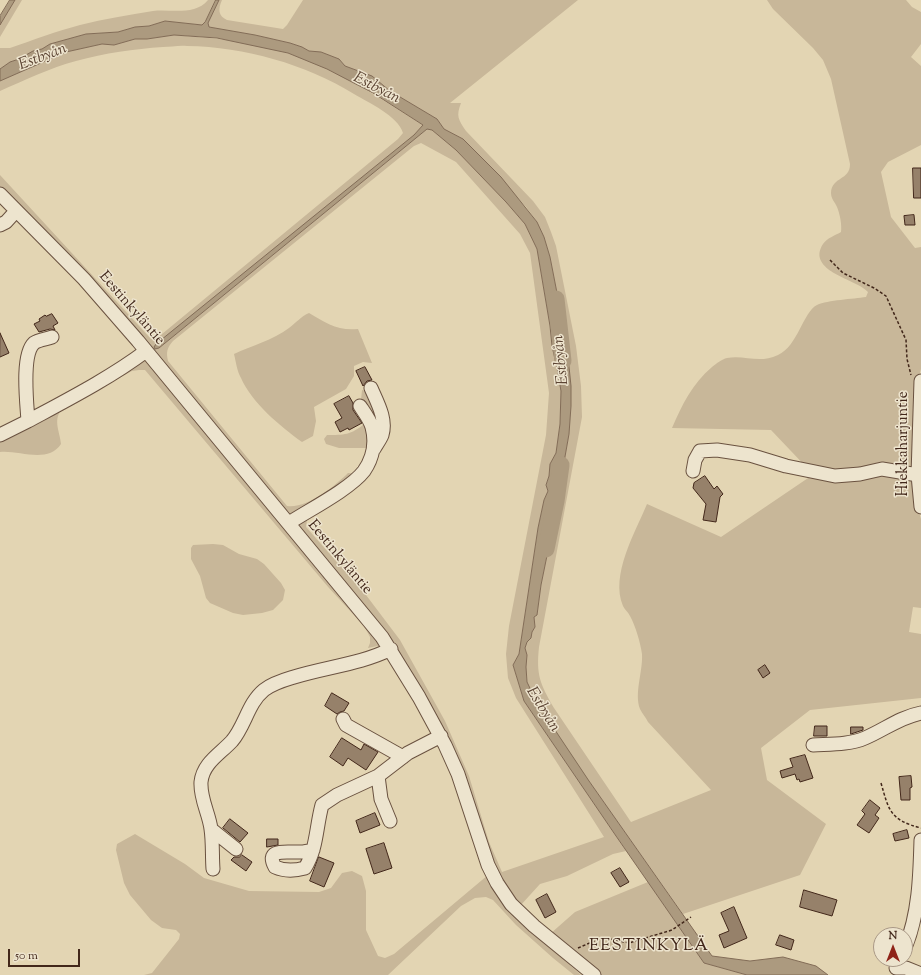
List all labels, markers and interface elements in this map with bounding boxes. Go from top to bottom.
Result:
water label: Estbyån [16,40,70,76]
water label: Estbyån [349,69,403,109]
street label: Eestinkyläntie [94,269,168,349]
water label: Estbyån [550,334,574,386]
street label: Hiekkaharjuntie [895,391,913,497]
street label: Eestinkyläntie [303,517,375,599]
water label: Estbyån [521,684,563,736]
north arrow [873,927,913,967]
text: N [889,928,897,944]
district label: EESTINKYLÄ [589,937,709,957]
scale bar [10,941,82,967]
text: 50 m [15,947,38,965]

